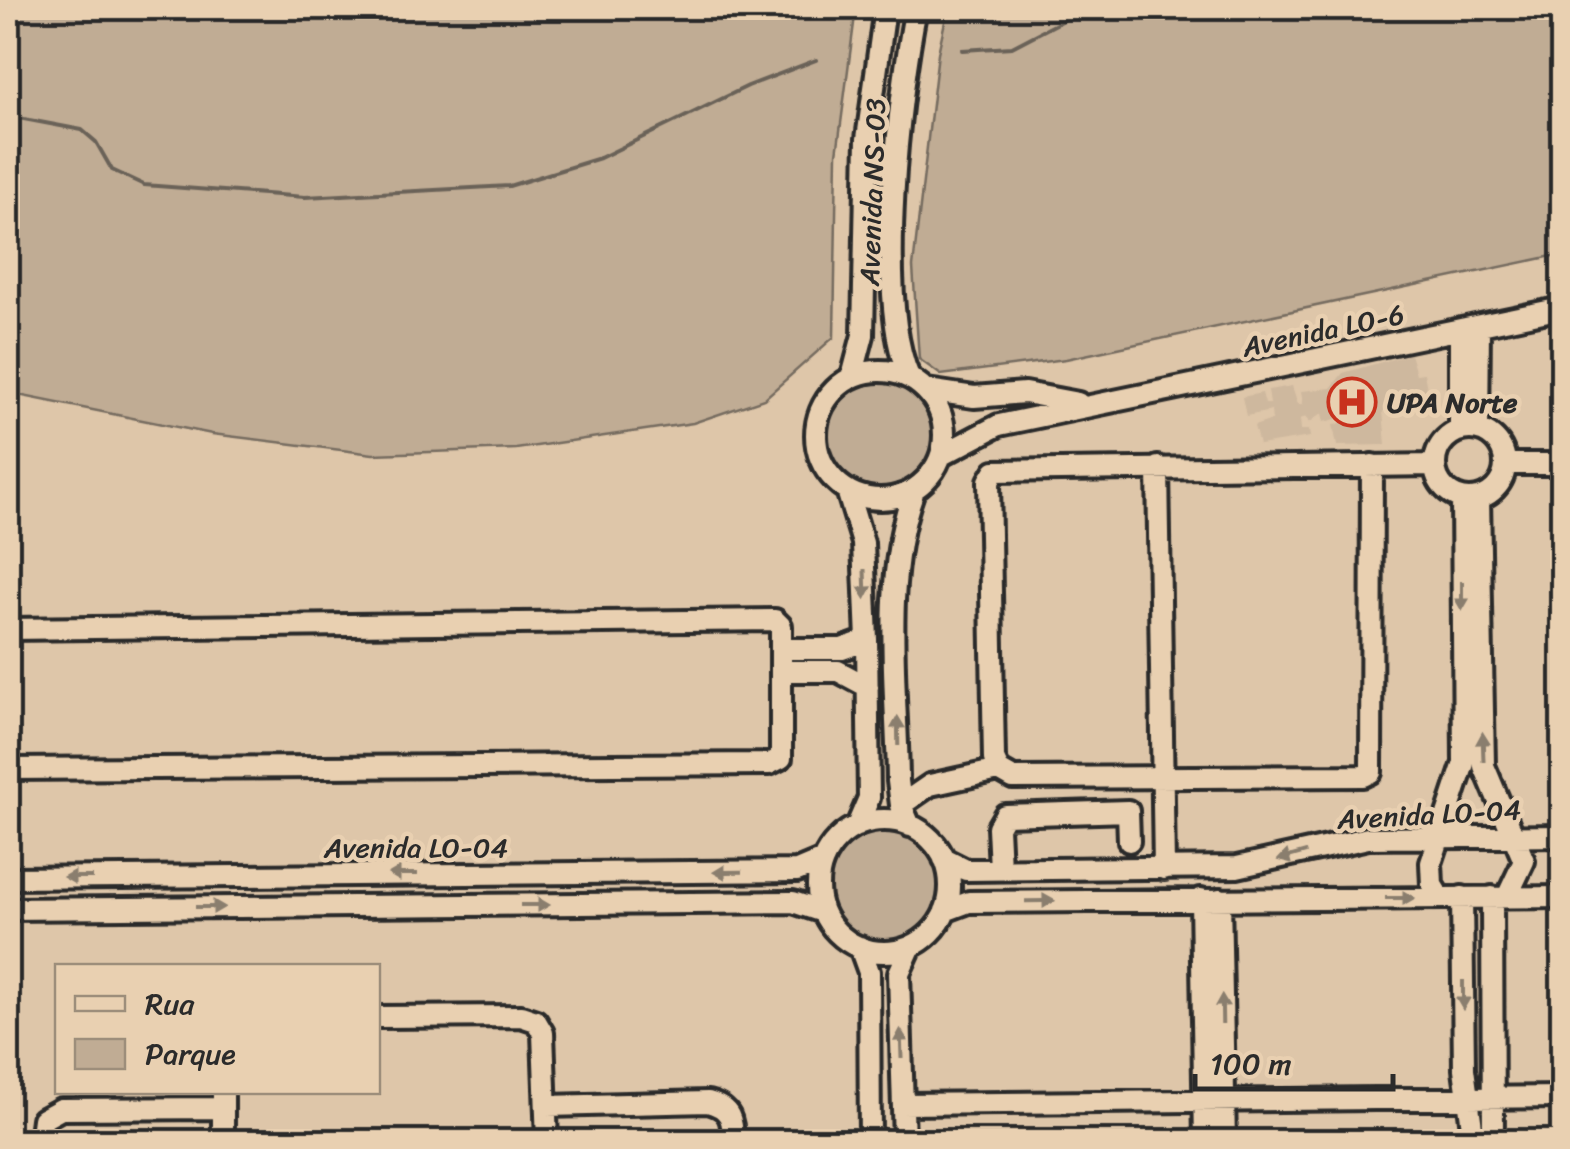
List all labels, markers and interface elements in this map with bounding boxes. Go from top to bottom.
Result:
street label: Avenida NS-03 [845,97,900,288]
street label: Avenida LO-6 [1236,289,1409,372]
hospital icon: UPA Norte [1326,376,1378,428]
place label: UPA Norte [1387,378,1518,427]
one-way arrow [858,569,874,601]
one-way arrow [1455,580,1471,612]
one-way arrow [890,714,906,746]
one-way arrow [1475,730,1491,762]
street label: Avenida LO-04 [1335,785,1522,844]
street label: Avenida LO-04 [323,823,508,872]
one-way arrow [1276,849,1307,864]
one-way arrow [712,864,744,880]
one-way arrow [387,867,419,883]
one-way arrow [62,869,94,885]
one-way arrow [1385,890,1417,906]
one-way arrow [1025,893,1057,909]
one-way arrow [519,896,551,912]
one-way arrow [194,899,226,915]
legend [55,964,380,1094]
text: Rua [145,977,195,1031]
one-way arrow [1455,979,1471,1011]
one-way arrow [1214,993,1230,1025]
text: Parque [145,1027,236,1081]
one-way arrow [893,1028,909,1060]
scale bar [1195,1029,1392,1091]
text: 100 m [1210,1037,1292,1091]

